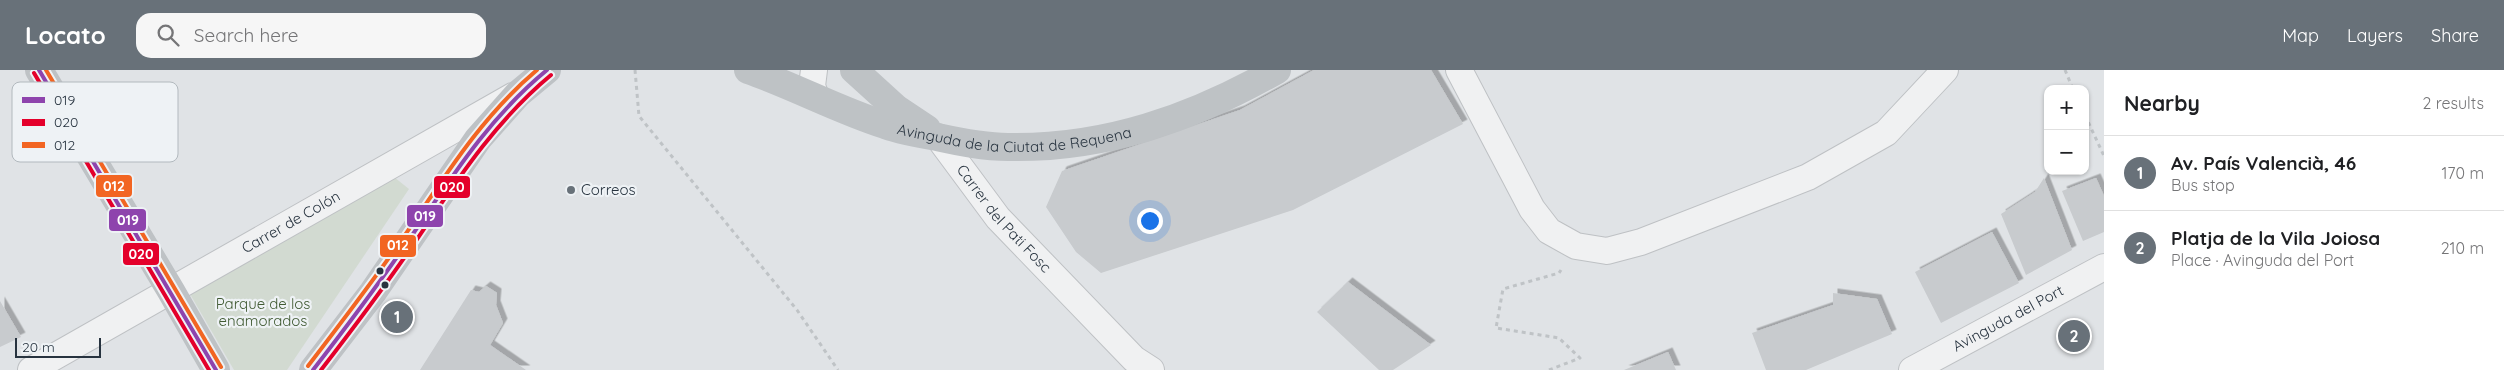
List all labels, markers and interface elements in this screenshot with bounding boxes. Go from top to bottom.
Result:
search box [136,13,486,58]
text: Locato [25,20,106,50]
icon: search [154,21,182,49]
text: Search here [194,23,299,47]
text: Map [2282,24,2319,47]
text: Layers [2347,24,2403,47]
text: Share [2431,24,2479,47]
legend [12,82,178,162]
map controls [2044,85,2089,175]
button: + [2044,85,2089,130]
text: Nearby [2124,90,2200,116]
text: 019 [54,91,76,109]
text: 2 results [2422,93,2484,113]
text: 020 [54,113,78,131]
street label: Avinguda de la Ciutat de Requena [895,119,1133,156]
button: − [2044,130,2089,175]
text: 012 [54,136,76,154]
text: Av. País Valencià, 46 [2171,151,2356,175]
street label: Carrer del Pati Fosc [953,161,1056,276]
text: 1 [2137,163,2143,183]
text: 170 m [2441,163,2484,183]
line badge: 012 [95,174,133,198]
line badge: 020 [433,175,471,199]
text: Bus stop [2171,175,2235,195]
text: 012 [103,177,125,195]
text: 020 [439,178,465,196]
place label: Correos [581,180,636,199]
marker: Correos [565,184,577,196]
street label: Carrer de Colón [238,186,343,257]
line badge: 019 [406,204,444,228]
text: 019 [414,207,436,225]
line badge: 019 [108,208,147,232]
your location [1137,208,1163,234]
text: 019 [117,211,139,229]
text: Platja de la Vila Joiosa [2171,226,2380,250]
line badge: 012 [379,234,417,258]
text: 012 [387,236,409,254]
text: 2 [2135,238,2145,258]
text: 210 m [2441,238,2484,258]
line badge: 020 [122,242,160,266]
text: 020 [128,245,154,263]
text: Place · Avinguda del Port [2171,250,2354,270]
unlabelled marker [375,266,385,276]
unlabelled marker [380,280,390,290]
street label: Avinguda del Port [1949,281,2067,355]
park label: Parque de los enamorados [216,294,310,330]
pin: 1 [381,298,413,336]
pin: 2 [2058,317,2090,355]
scale bar [15,335,101,358]
text: 20 m [22,338,55,356]

